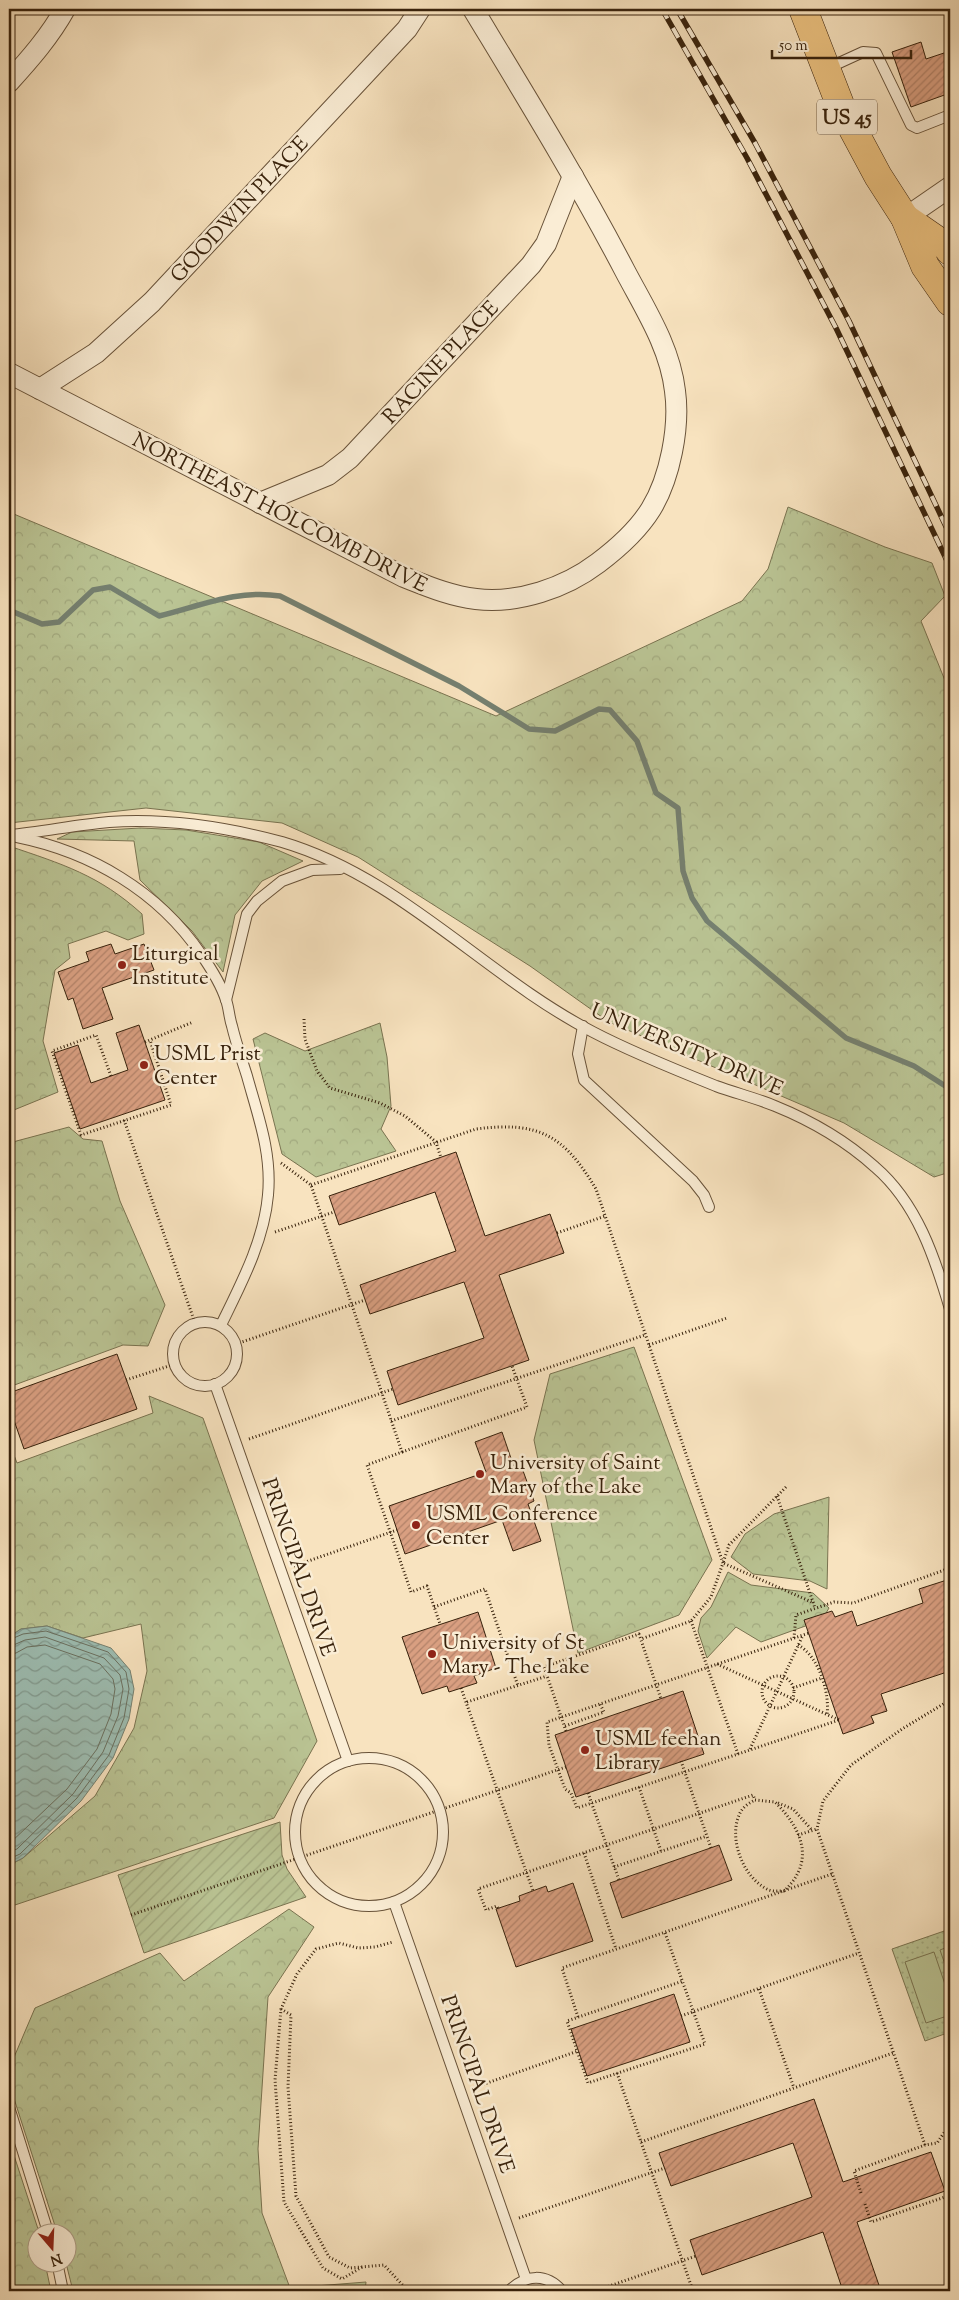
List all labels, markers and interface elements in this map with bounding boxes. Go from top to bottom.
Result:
scale bar [772,28,910,60]
text: 50 m [778,36,808,57]
road number: US 45 [817,100,877,134]
street label: GOODWIN PLACE [164,130,317,290]
street label: RACINE PLACE [376,295,507,432]
street label: NORTHEAST HOLCOMB DRIVE [126,426,432,602]
place label: Liturgical Institute [132,940,219,994]
marker: Liturgical Institute [116,959,128,971]
street label: UNIVERSITY DRIVE [585,997,788,1105]
place label: USML Prist Center [154,1040,261,1094]
marker: USML Prist Center [138,1059,150,1071]
place label: University of Saint Mary of the Lake [490,1449,660,1503]
marker: University of Saint Mary of the Lake [474,1468,486,1480]
street label: PRINCIPAL DRIVE [253,1474,342,1661]
place label: USML Conference Center [426,1500,598,1554]
marker: USML Conference Center [410,1519,422,1531]
place label: University of St Mary - The Lake [442,1629,589,1683]
marker: University of St Mary - The Lake [426,1648,438,1660]
place label: USML feehan Library [595,1725,721,1779]
marker: USML feehan Library [579,1744,591,1756]
street label: PRINCIPAL DRIVE [432,1991,521,2178]
north arrow [28,2222,78,2272]
text: N [47,2247,64,2270]

